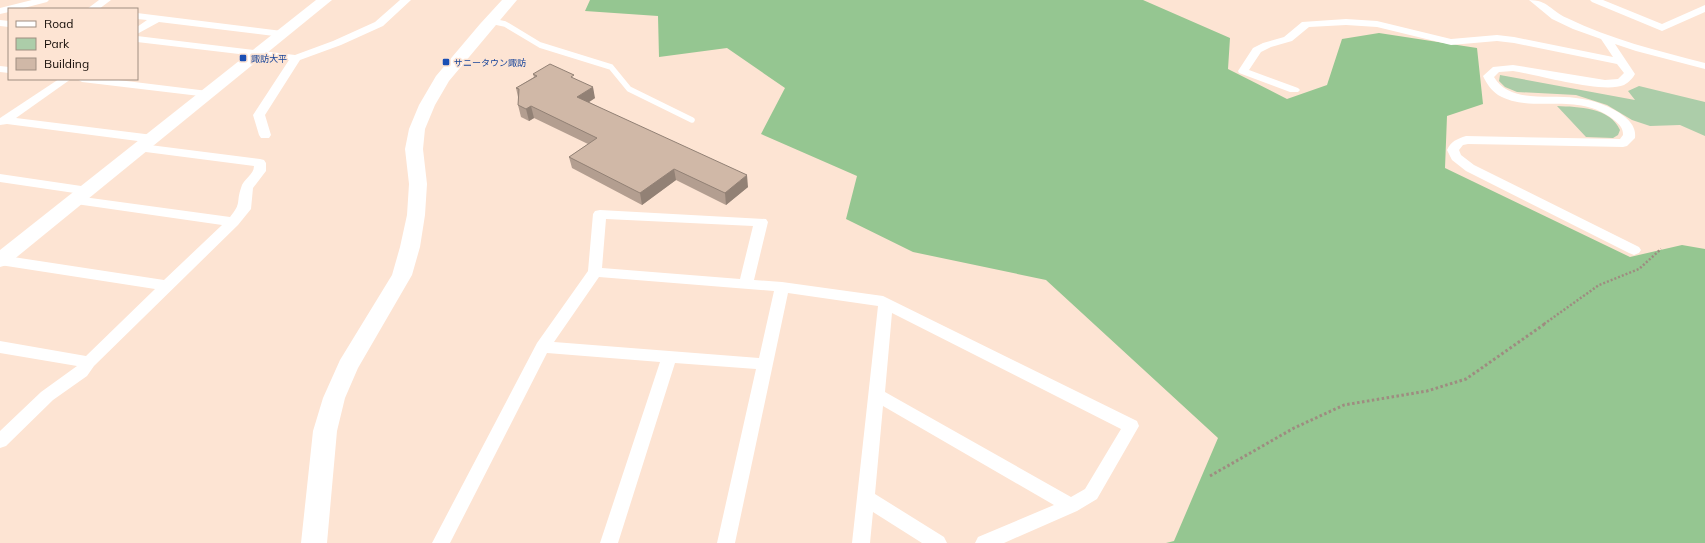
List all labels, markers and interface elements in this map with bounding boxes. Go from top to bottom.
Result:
legend [8,8,138,80]
text: Road [44,16,73,31]
text: Park [44,36,70,51]
marker: 諏訪大平 [238,53,248,63]
place label: 諏訪大平 [251,53,287,64]
text: Building [44,56,89,71]
marker: サニータウン諏訪 [441,57,451,67]
place label: サニータウン諏訪 [454,57,526,68]

